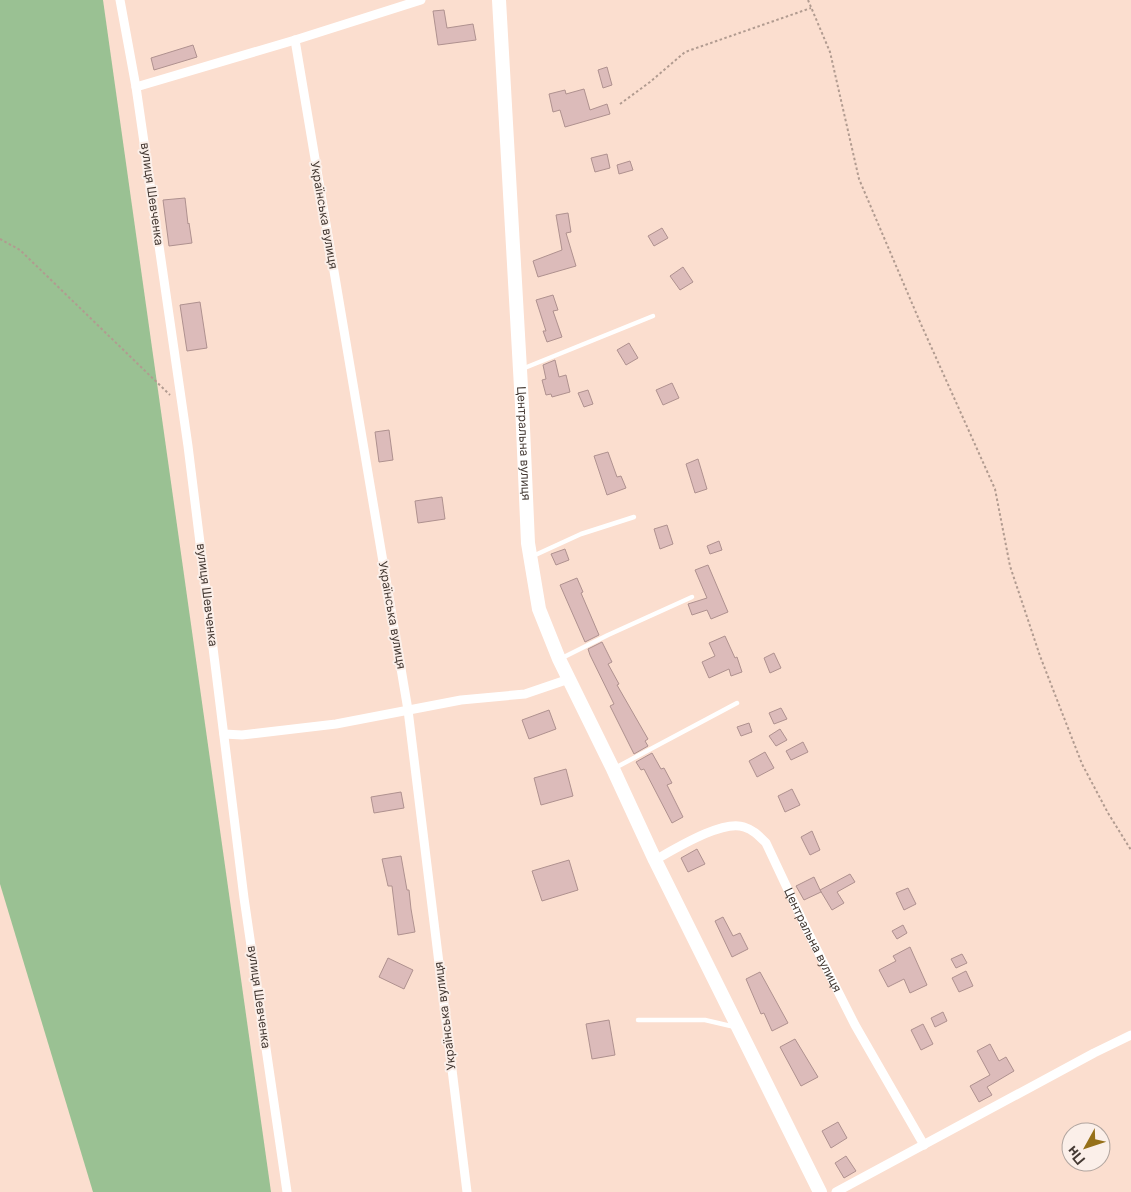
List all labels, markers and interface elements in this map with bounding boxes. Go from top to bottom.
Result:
street label: вулиця Шевченка [138,142,167,246]
street label: Українська вулиця [308,160,341,270]
street label: Центральна вулиця [514,386,534,501]
street label: вулиця Шевченка [194,543,221,647]
street label: Українська вулиця [376,560,409,670]
street label: Центральна вулиця [781,885,845,994]
street label: вулиця Шевченка [245,945,274,1049]
street label: Українська вулиця [430,961,459,1071]
north arrow [1061,1122,1111,1172]
text: Пн [1063,1143,1088,1168]

